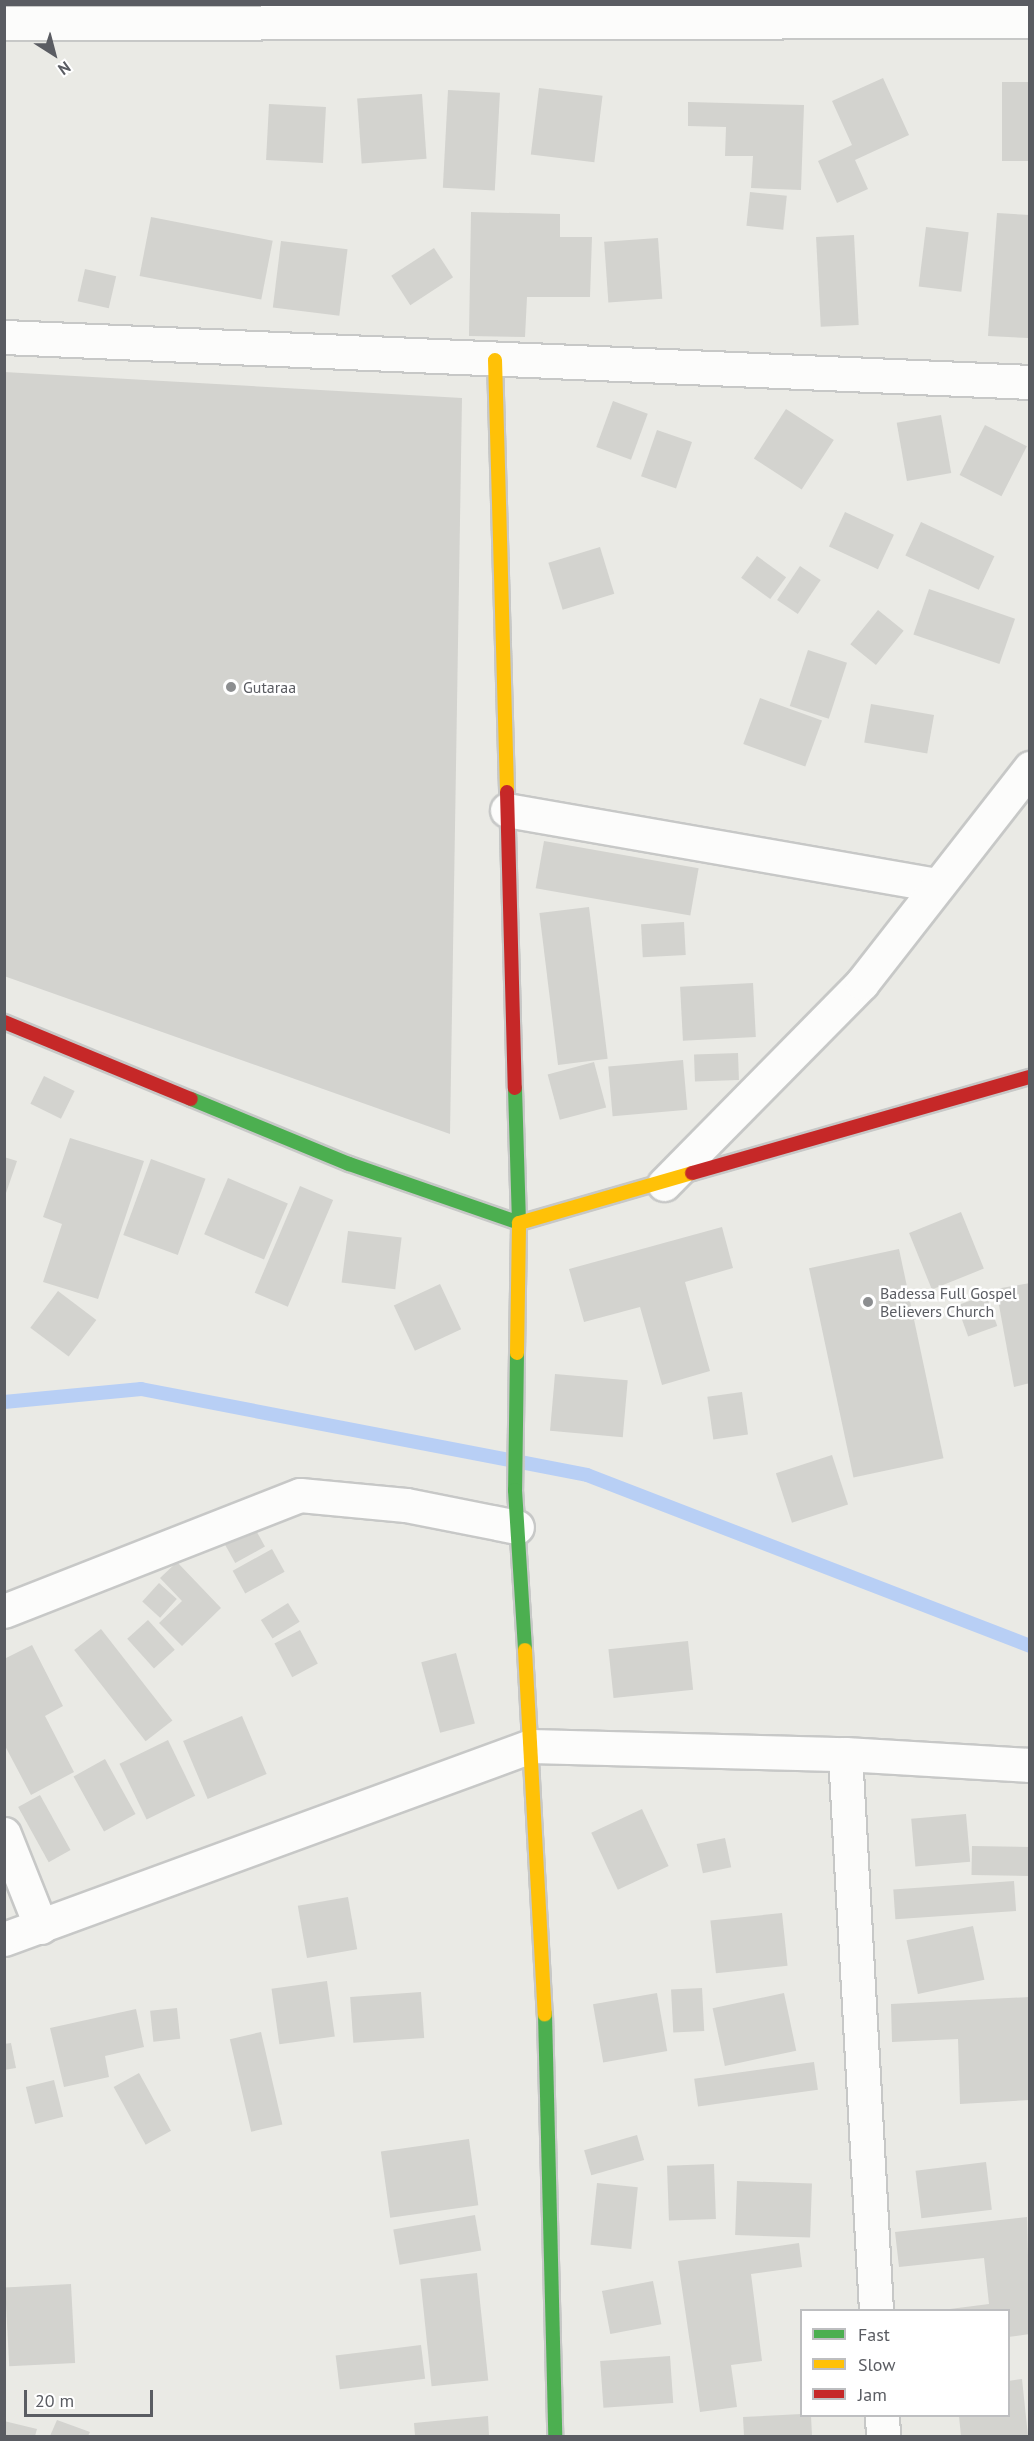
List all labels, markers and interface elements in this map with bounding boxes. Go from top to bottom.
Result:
north arrow [24,24,84,84]
text: N [54,57,75,80]
place label: Gutaraa [243,677,296,697]
marker: Gutaraa [224,680,238,694]
place label: Badessa Full Gospel Believers Church [880,1283,1017,1321]
marker: Badessa Full Gospel Believers Church [861,1295,875,1309]
legend [800,2309,1010,2417]
text: Fast [858,2323,890,2346]
text: Slow [858,2353,896,2376]
scale bar [27,2378,156,2416]
text: Jam [858,2383,887,2406]
text: 20 m [35,2389,74,2412]

